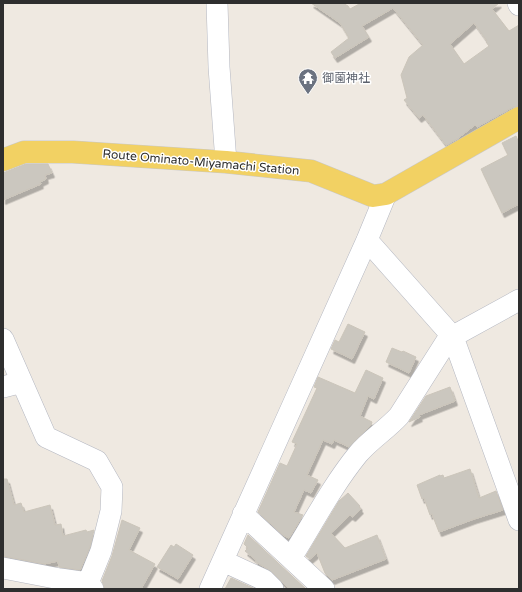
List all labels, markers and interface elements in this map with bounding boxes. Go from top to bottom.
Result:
temple icon: 御薗神社 [297,67,319,95]
place label: 御薗神社 [322,71,370,85]
street label: Route Ominato-Miyamachi Station [102,146,300,178]

